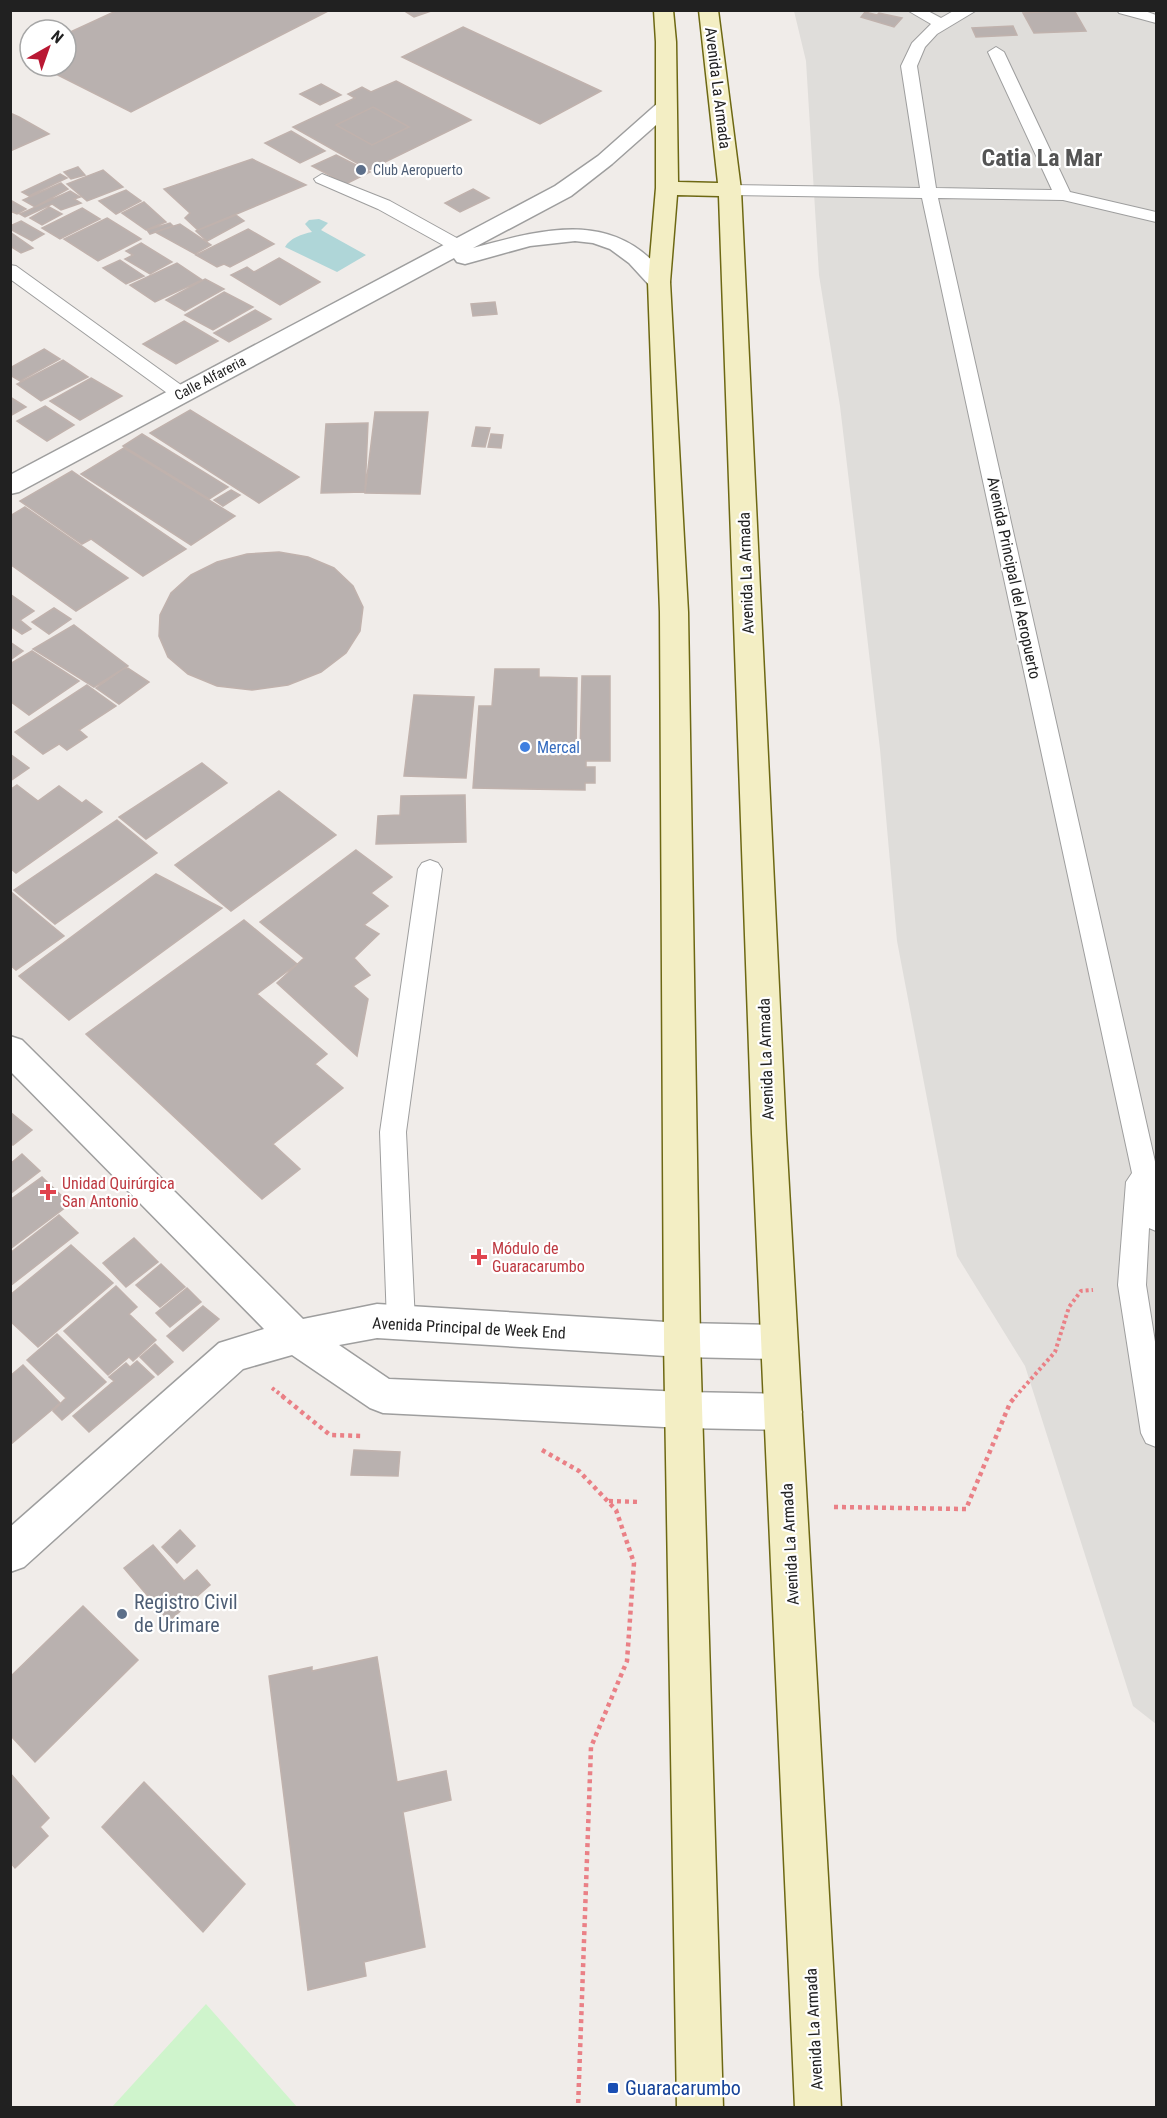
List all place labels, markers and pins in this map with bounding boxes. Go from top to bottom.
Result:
place label: Club Aeropuerto [373,162,463,178]
marker: Club Aeropuerto [354,163,368,177]
place label: Mercal [537,738,580,757]
marker: Mercal [518,740,532,754]
place label: Unidad Quirúrgica San Antonio [62,1174,175,1211]
marker: Unidad Quirúrgica San Antonio [39,1183,57,1201]
place label: Módulo de Guaracarumbo [492,1239,585,1276]
marker: Módulo de Guaracarumbo [470,1248,488,1266]
place label: Registro Civil de Urimare [134,1590,238,1637]
marker: Registro Civil de Urimare [115,1607,129,1621]
place label: Guaracarumbo [625,2076,741,2100]
marker: Guaracarumbo [606,2081,620,2095]

